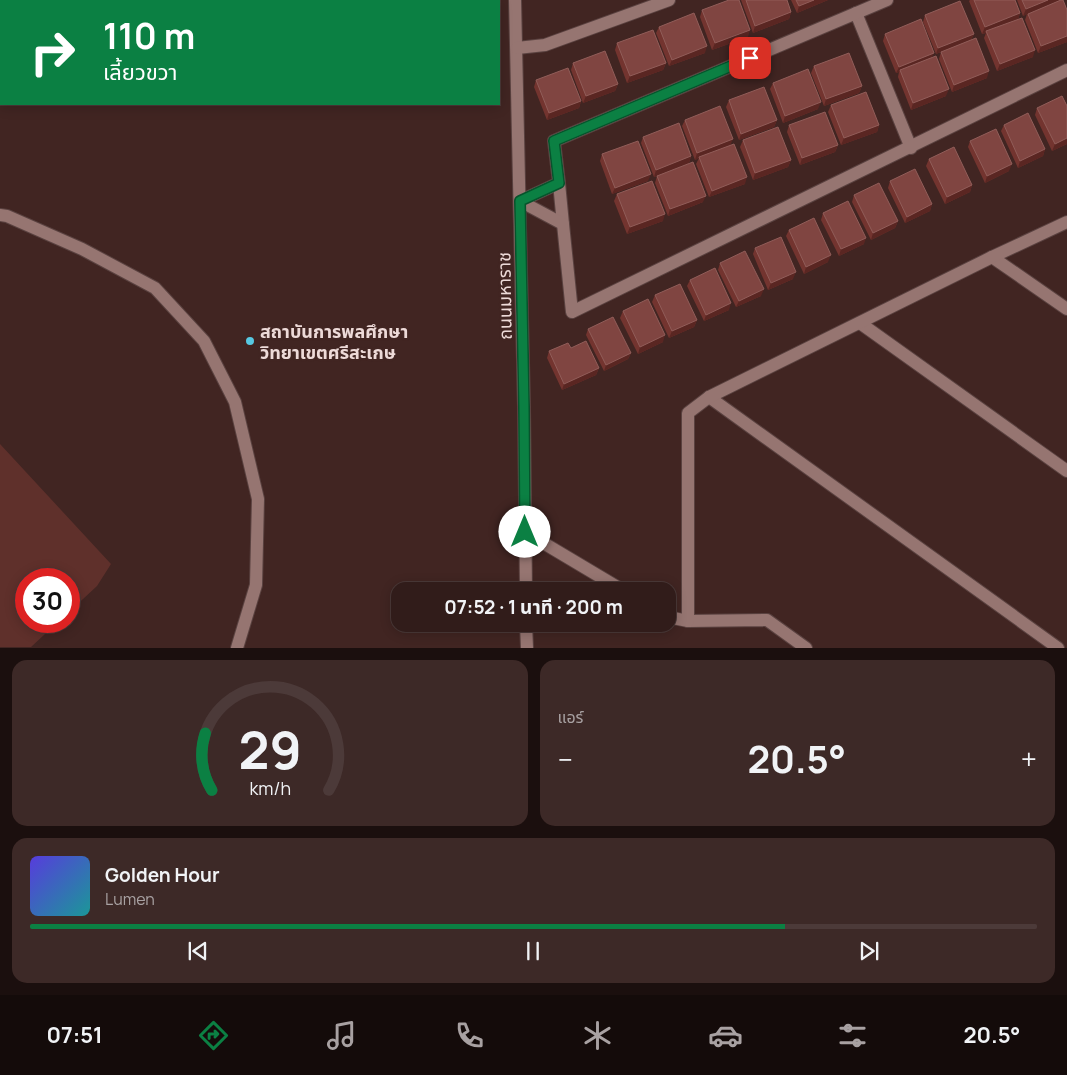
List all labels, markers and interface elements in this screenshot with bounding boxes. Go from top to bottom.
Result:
text: 110 m [103,12,195,60]
icon: right [20,20,85,85]
pin [729,37,771,79]
icon: arrive [736,44,764,72]
text: เลี้ยวขวา [103,57,178,87]
street label: ถนนมหาราช [491,252,517,340]
place label: สถาบันการพลศึกษา วิทยาเขตศรีสะเกษ [260,319,408,364]
marker: สถาบันการพลศึกษา วิทยาเขตศรีสะเกษ [244,335,256,347]
position arrow [498,505,550,557]
speed limit sign: 30 [15,568,80,633]
text: 07:52 · 1 นาที · 200 m [444,594,623,620]
text: แอร์ [558,706,583,728]
text: 29 [238,714,301,785]
text: 20.5° [747,732,846,784]
text: − [558,740,573,778]
text: + [1021,740,1037,778]
text: km/h [249,776,291,800]
text: Golden Hour [105,862,219,888]
text: Lumen [105,888,155,910]
icon: previous [184,937,212,965]
icon: pause [519,937,547,965]
icon: next [855,937,883,965]
icon: directions [196,1018,231,1053]
icon: music [324,1018,359,1053]
icon: phone [452,1018,487,1053]
icon: climate [580,1018,615,1053]
icon: car [708,1018,743,1053]
icon: filters [835,1018,870,1053]
text: 07:51 [46,1020,103,1050]
text: 20.5° [963,1020,1020,1050]

